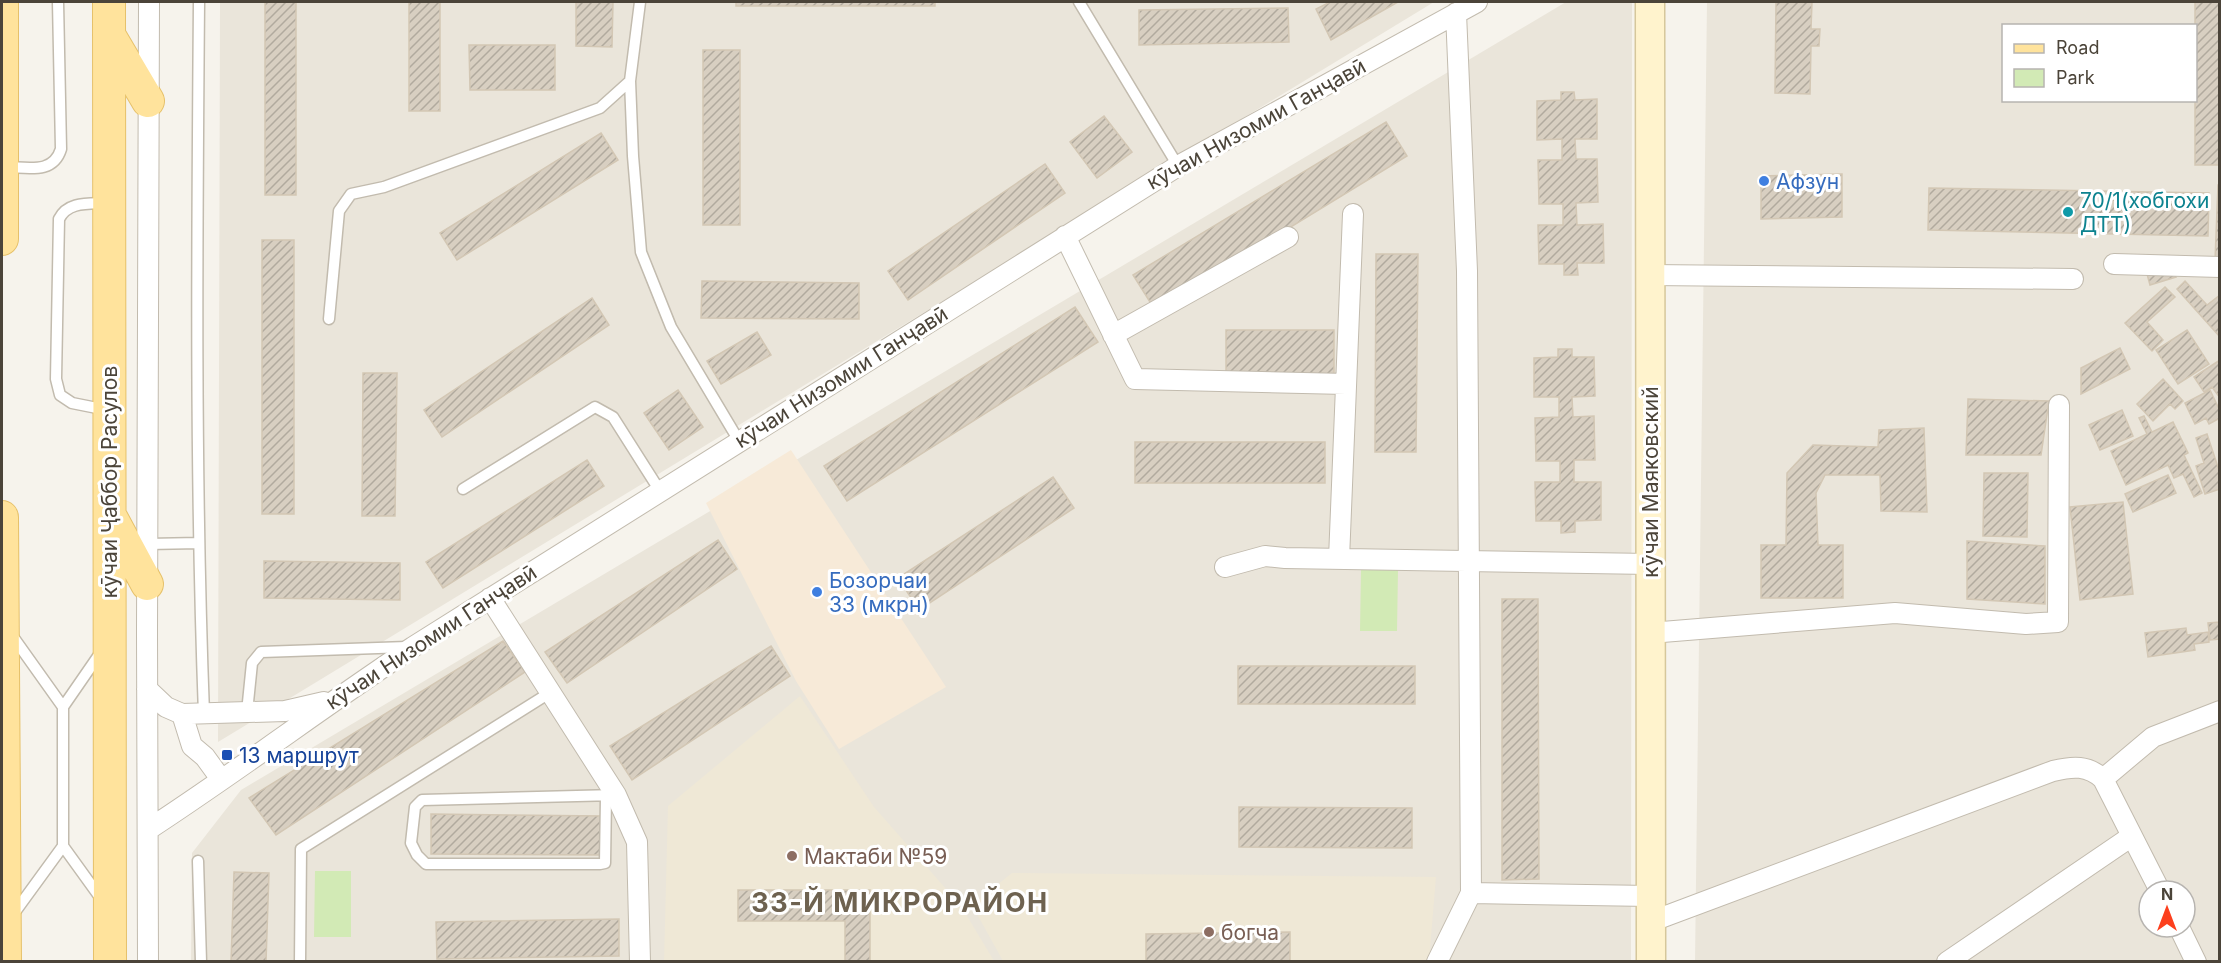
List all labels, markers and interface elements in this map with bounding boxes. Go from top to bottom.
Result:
legend [2002,24,2197,102]
text: Road [2056,37,2099,58]
street label: кӯчаи Низомии Ганҷавӣ [1142,53,1370,195]
text: Park [2056,67,2095,88]
place label: Афзун [1776,169,1839,194]
marker: Афзун [1757,174,1771,188]
place label: 70/1(хобгохи ДТТ) [2080,188,2209,237]
marker: 70/1(хобгохи ДТТ) [2061,205,2075,219]
street label: кӯчаи Низомии Ганҷавӣ [730,301,952,453]
street label: кӯчаи Ҷаббор Расулов [97,366,122,598]
street label: кӯчаи Маяковский [1638,386,1663,578]
street label: кӯчаи Низомии Ганҷавӣ [321,559,541,715]
place label: Бозорчаи 33 (мкрн) [829,568,929,617]
marker: Бозорчаи 33 (мкрн) [810,585,824,599]
place label: 13 маршрут [239,743,359,768]
marker: 13 маршрут [220,748,234,762]
place label: Мактаби №59 [804,844,947,869]
marker: Мактаби №59 [785,849,799,863]
north arrow [2137,879,2197,939]
text: N [2161,884,2173,904]
district label: 33-Й МИКРОРАЙОН [751,886,1049,919]
place label: богча [1221,920,1279,945]
marker: богча [1202,925,1216,939]

